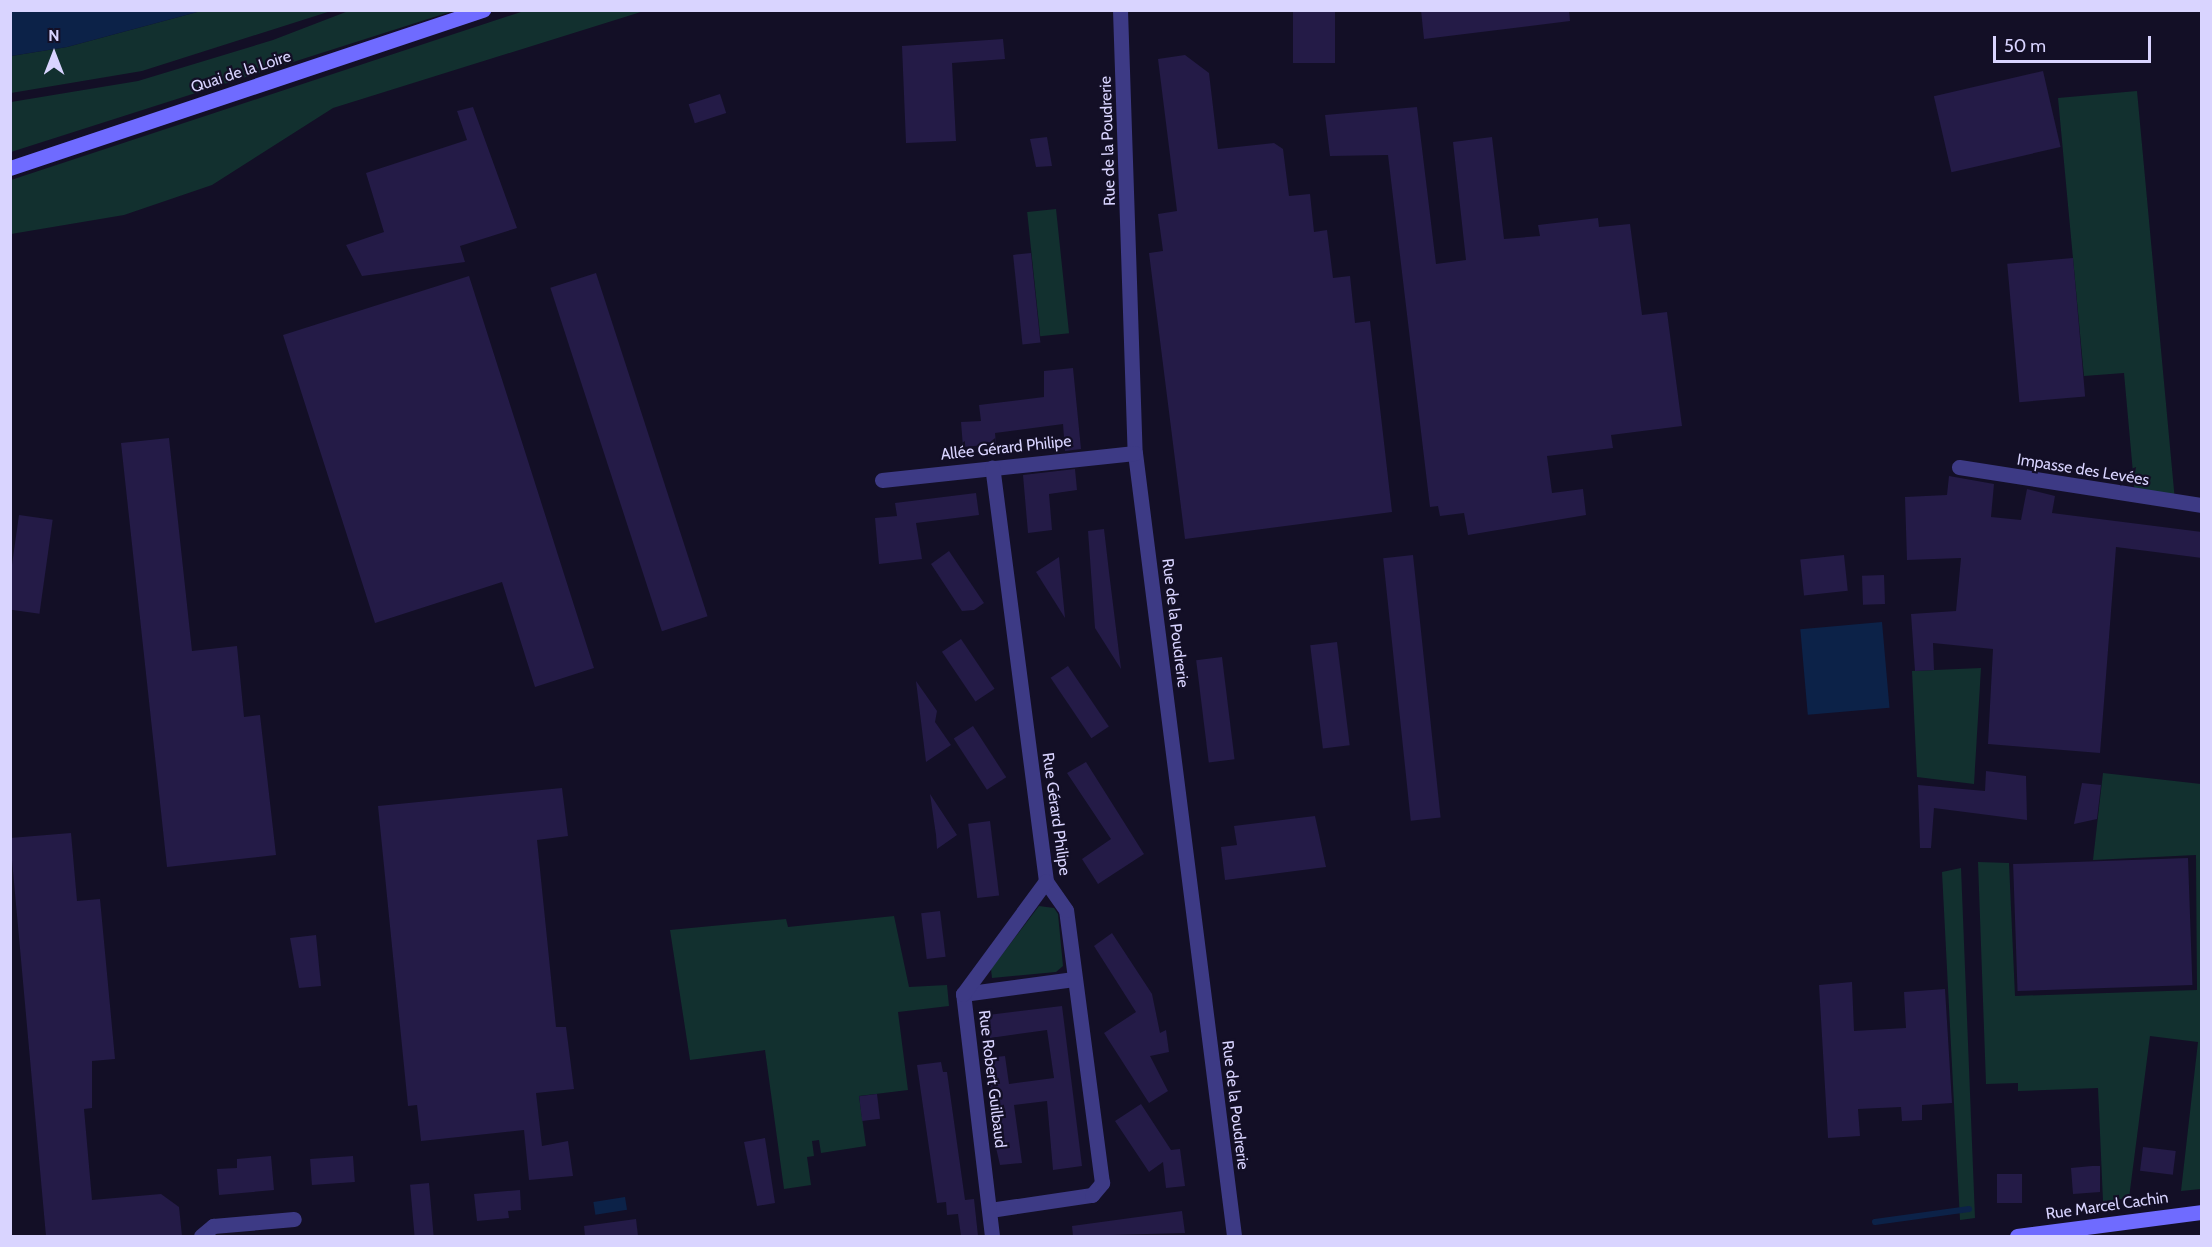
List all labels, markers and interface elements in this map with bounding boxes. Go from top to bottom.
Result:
north arrow [24,24,84,84]
scale bar [1996,24,2154,62]
text: N [48,26,60,45]
text: 50 m [2004,35,2046,57]
street label: Quai de la Loire [189,47,293,97]
street label: Rue de la Poudrerie [1096,76,1120,206]
street label: Allée Gérard Philipe [940,432,1072,464]
street label: Impasse des Levées [2016,450,2150,490]
street label: Rue de la Poudrerie [1158,557,1192,689]
street label: Rue Gérard Philipe [1038,751,1074,877]
street label: Rue Robert Guilbaud [974,1009,1010,1149]
street label: Rue de la Poudrerie [1218,1039,1252,1171]
street label: Rue Marcel Cachin [2044,1188,2170,1224]

